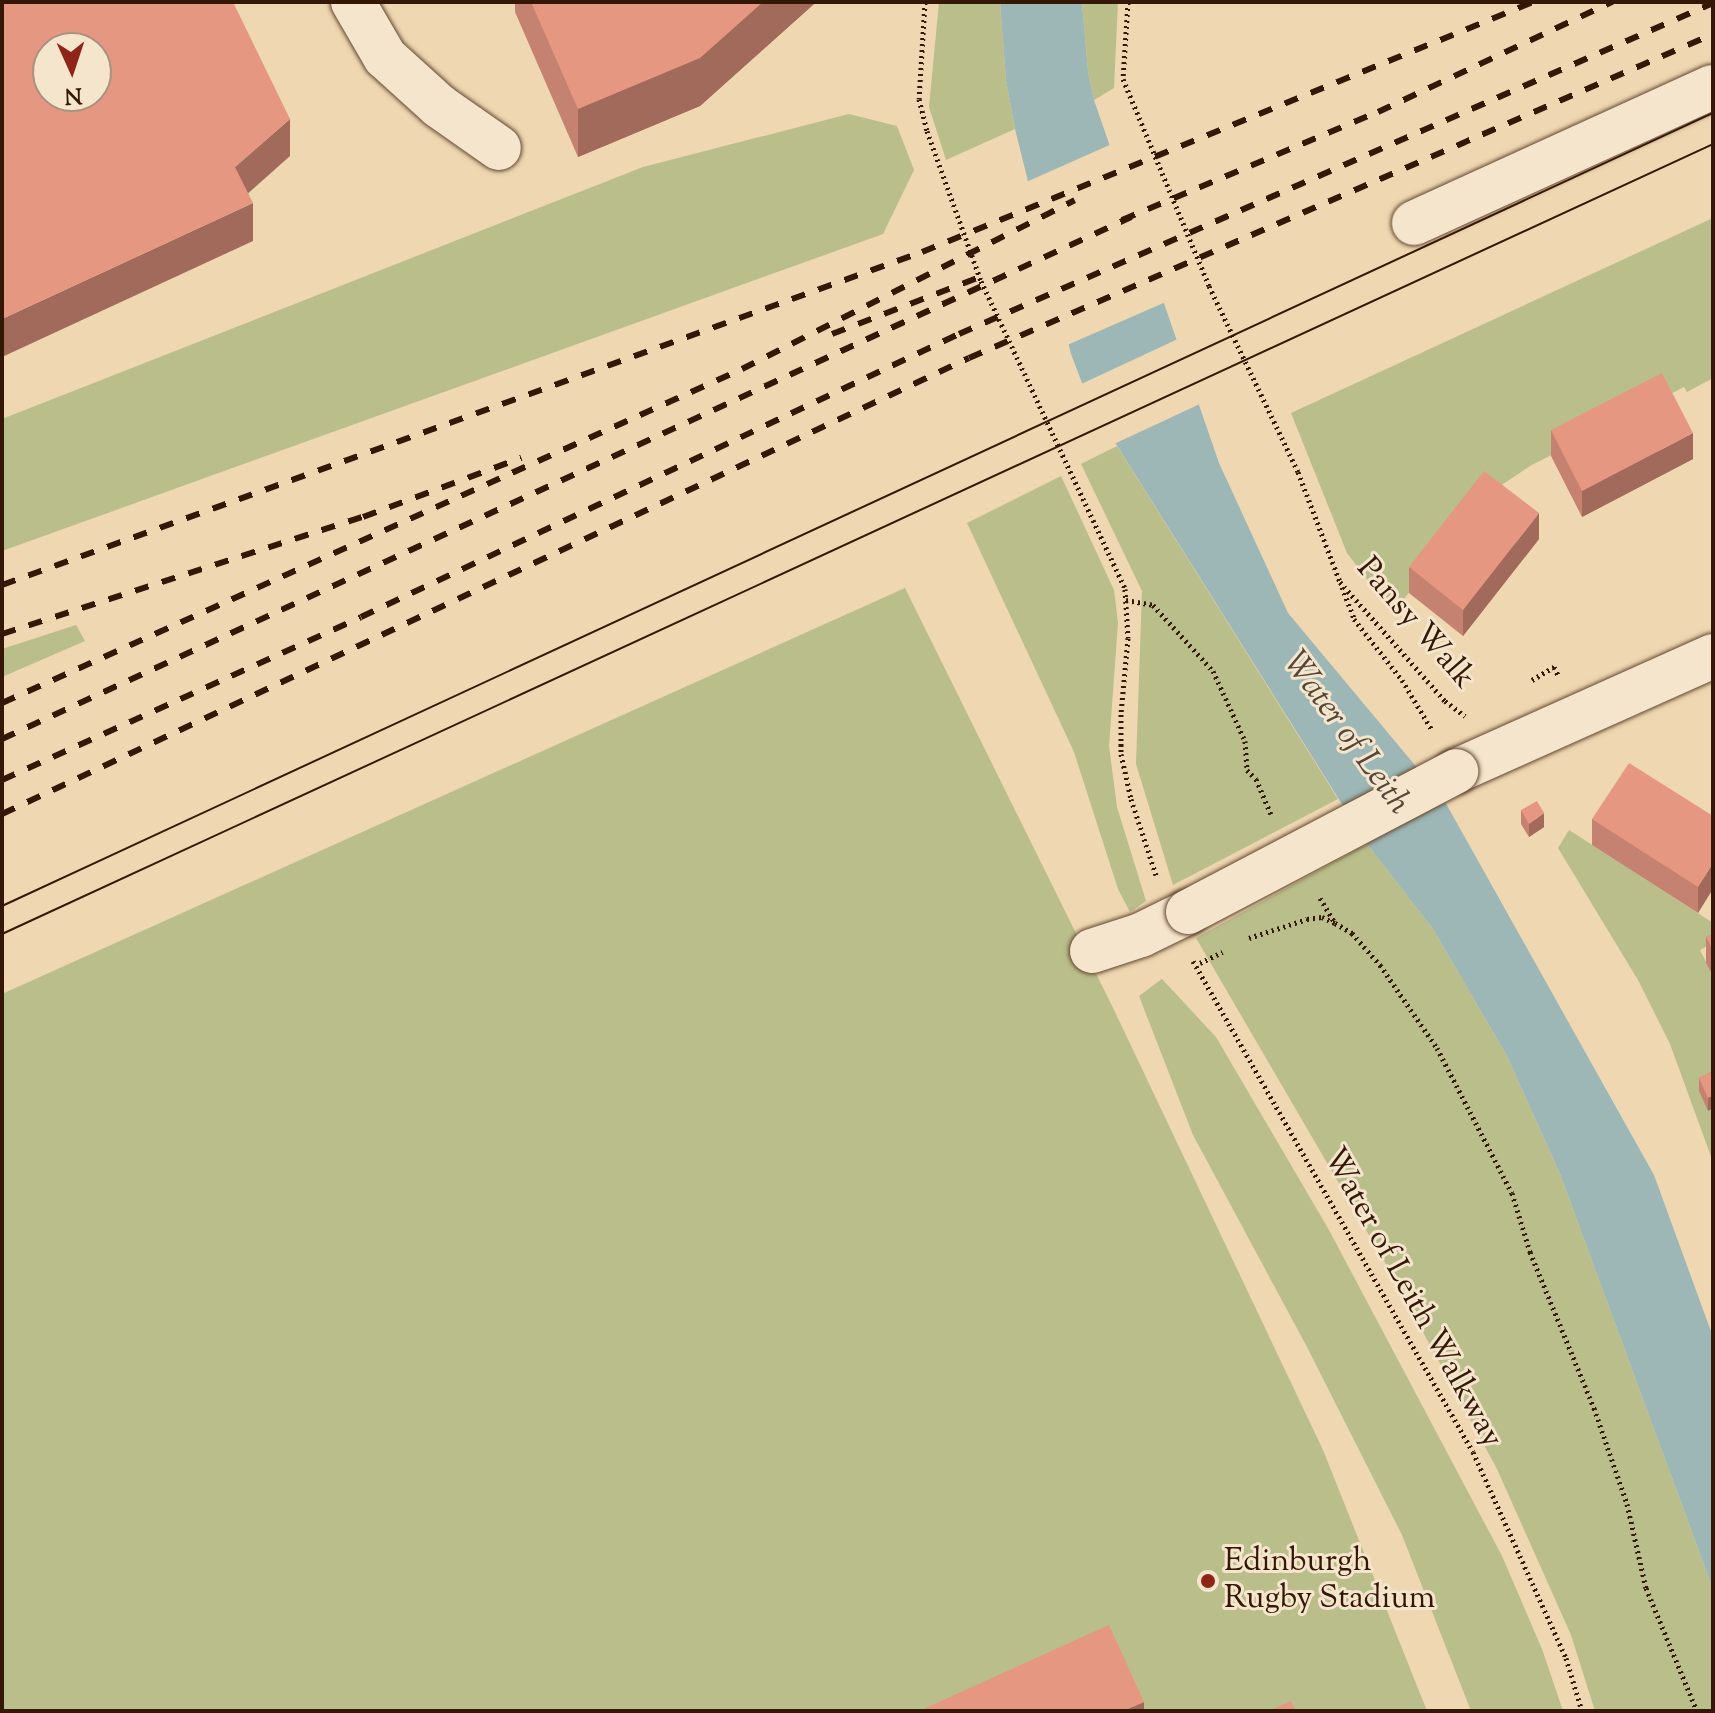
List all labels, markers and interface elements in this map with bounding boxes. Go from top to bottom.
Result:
north arrow [32,32,112,112]
text: N [64,78,83,110]
street label: Pansy Walk [1347,550,1483,698]
water label: Water of Leith [1273,643,1419,823]
street label: Water of Leith Walkway [1314,1142,1510,1454]
place label: Edinburgh Rugby Stadium [1224,1544,1435,1619]
marker: Edinburgh Rugby Stadium [1199,1572,1217,1590]

